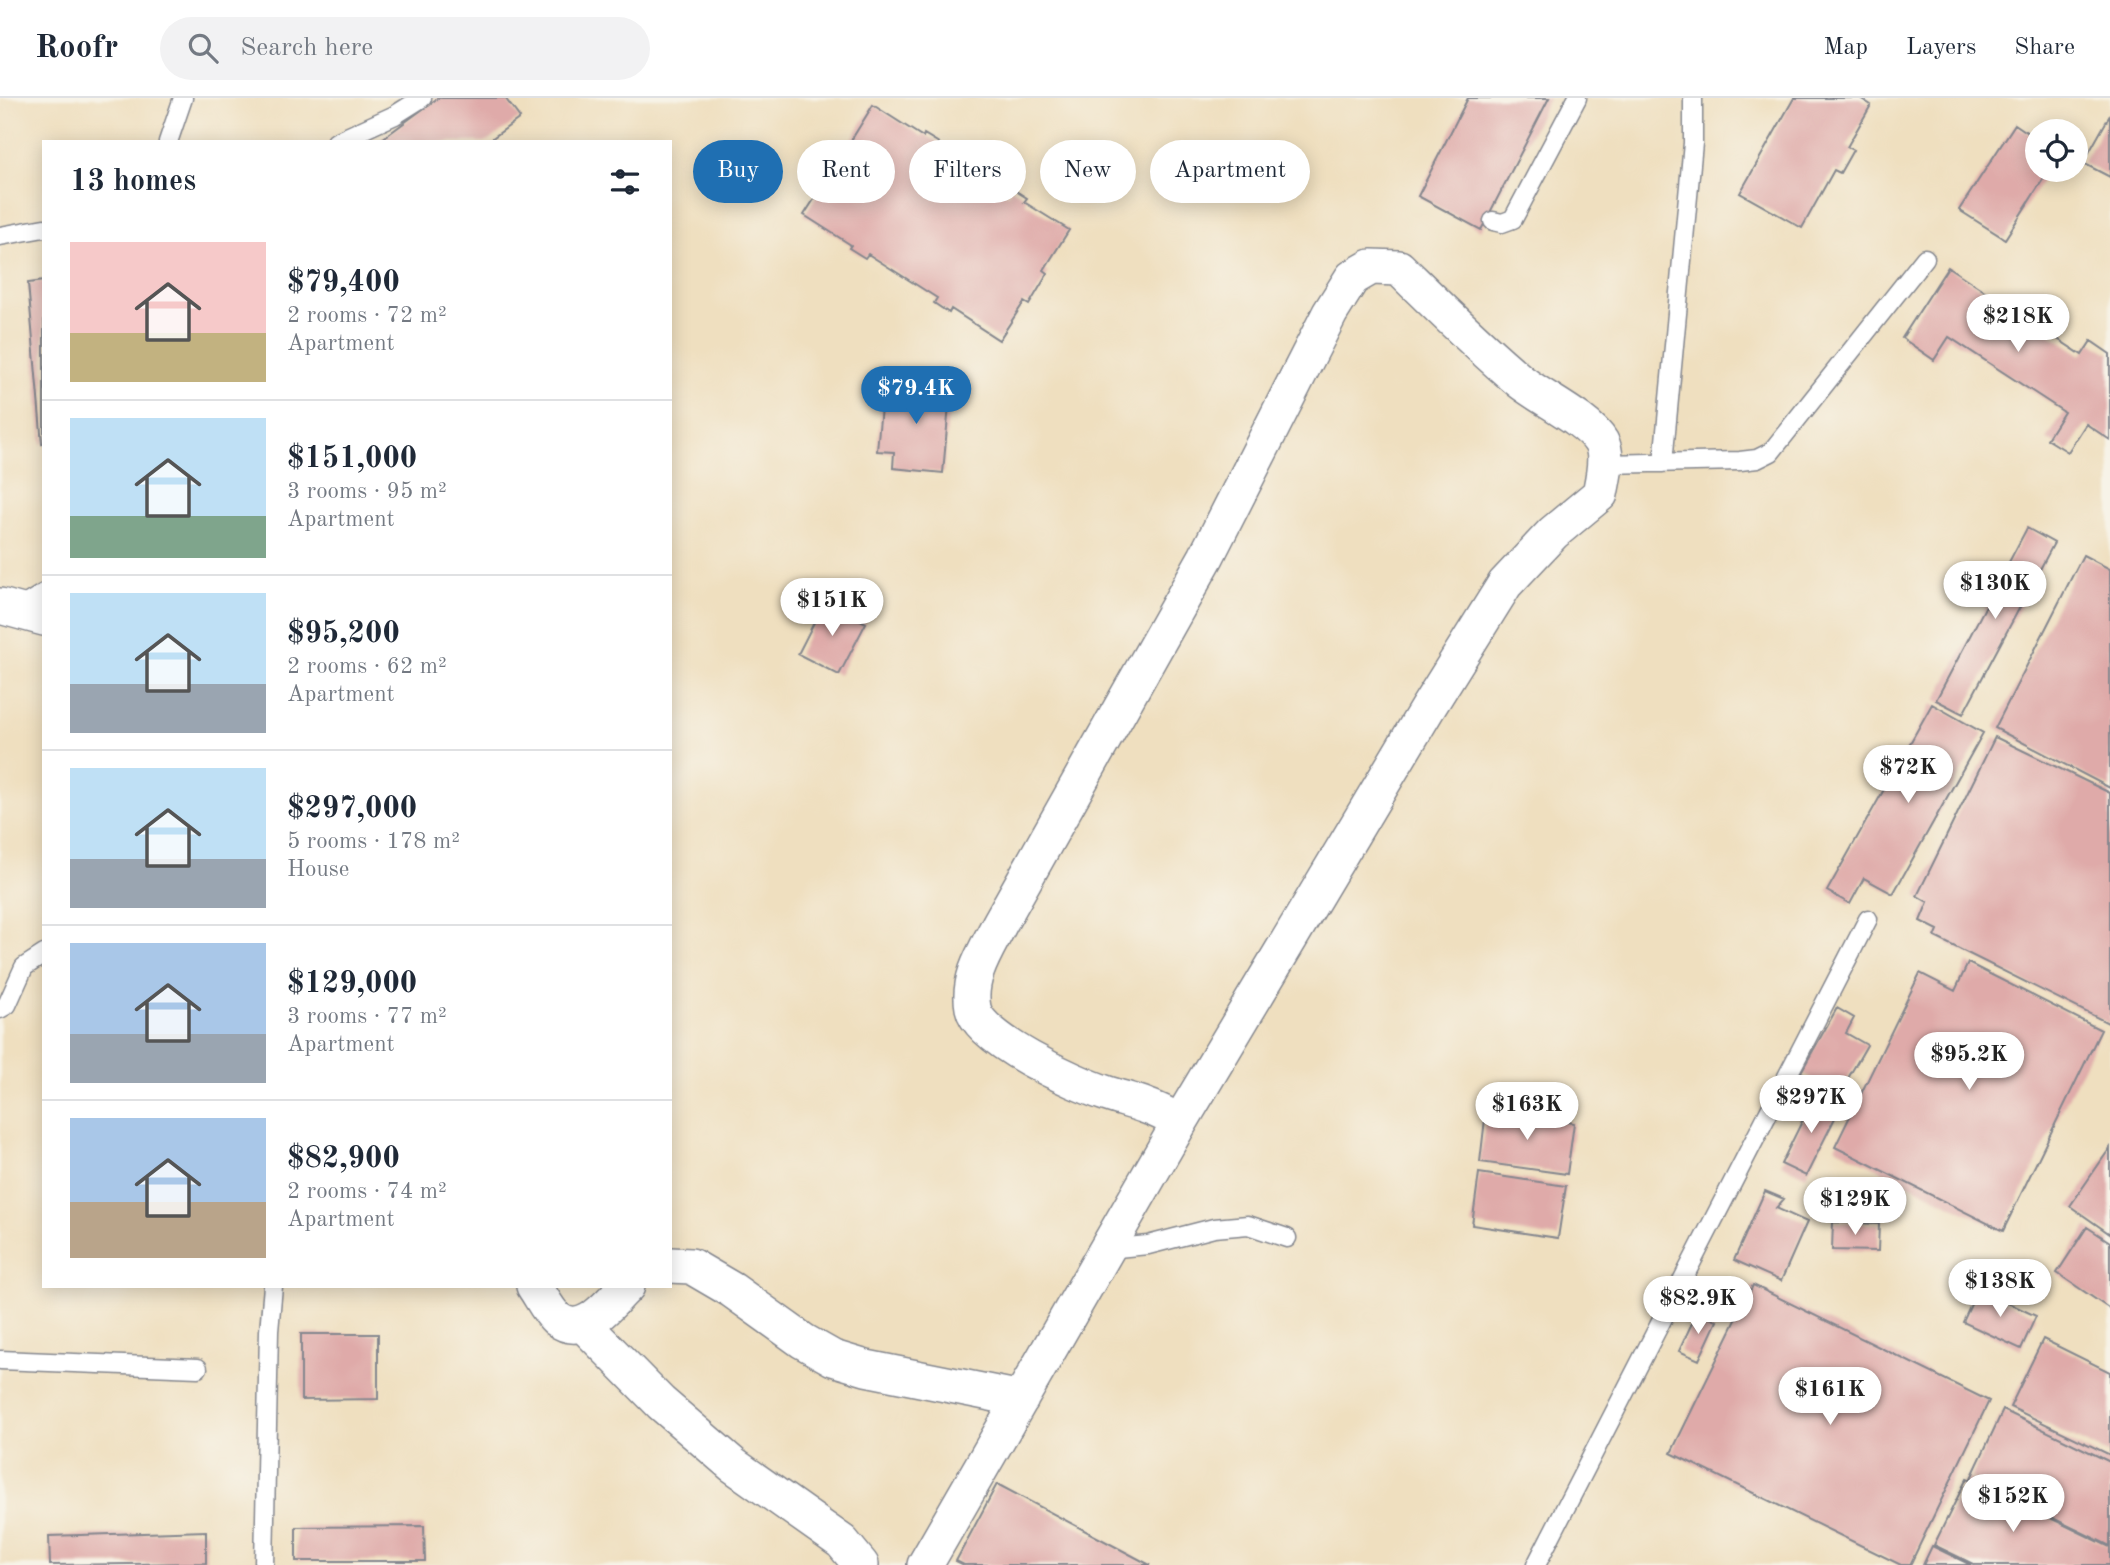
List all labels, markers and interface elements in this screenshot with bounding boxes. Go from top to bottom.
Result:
search box [160,17,650,80]
icon: search [184,29,222,67]
text: Roofr [35,32,118,65]
text: Search here [240,35,373,61]
text: Map [1824,36,1868,60]
text: Layers [1906,36,1976,60]
text: Share [2014,36,2075,60]
map controls [2025,119,2088,182]
button: locate [2025,119,2088,182]
chip: Buy [693,140,783,203]
chip: Rent [797,140,895,203]
chip: Filters [909,140,1026,203]
chip: New [1040,140,1136,203]
chip: Apartment [1150,140,1310,203]
icon: filters [606,163,644,201]
text: 13 homes [70,167,196,197]
text: $79,400 [287,268,400,298]
icon: home [126,270,210,354]
pin: $218K [1969,294,2067,354]
text: 2 rooms · 72 m² [287,304,447,327]
text: $218K [1982,305,2054,328]
text: Apartment [287,332,395,355]
pin: $79.4K [859,366,973,426]
text: $79.4K [877,377,955,400]
text: $151,000 [287,444,417,474]
icon: home [126,446,210,530]
text: 3 rooms · 95 m² [287,480,447,503]
text: Apartment [287,508,395,531]
pin: $130K [1946,561,2044,621]
text: $130K [1959,572,2031,595]
pin: $151K [783,578,881,638]
text: $151K [796,589,868,612]
text: $95,200 [287,619,400,649]
icon: home [126,621,210,705]
text: 2 rooms · 62 m² [287,655,447,678]
text: Apartment [287,683,395,706]
pin: $72K [1867,746,1949,805]
text: $72K [1879,756,1937,779]
text: $297,000 [287,794,417,824]
icon: home [126,796,210,880]
text: 5 rooms · 178 m² [287,830,460,853]
text: House [287,858,349,881]
text: $129,000 [287,969,417,999]
icon: home [126,971,210,1055]
text: 3 rooms · 77 m² [287,1005,447,1028]
pin: $95.2K [1912,1032,2026,1092]
text: Apartment [287,1033,395,1056]
text: $95.2K [1930,1043,2008,1066]
pin: $297K [1762,1076,1860,1135]
pin: $163K [1478,1082,1576,1142]
text: $297K [1775,1086,1847,1109]
text: $163K [1491,1093,1563,1116]
text: $82,900 [287,1144,400,1174]
icon: home [126,1146,210,1230]
pin: $129K [1806,1178,1904,1237]
text: 2 rooms · 74 m² [287,1180,447,1203]
text: $129K [1819,1188,1891,1211]
text: Apartment [287,1208,395,1231]
pin: $138K [1951,1260,2049,1319]
text: $138K [1964,1270,2036,1293]
pin: $82.9K [1641,1276,1755,1336]
text: $82.9K [1659,1287,1737,1310]
pin: $161K [1781,1368,1879,1427]
text: $161K [1794,1378,1866,1401]
pin: $152K [1964,1474,2062,1534]
text: $152K [1977,1485,2049,1508]

